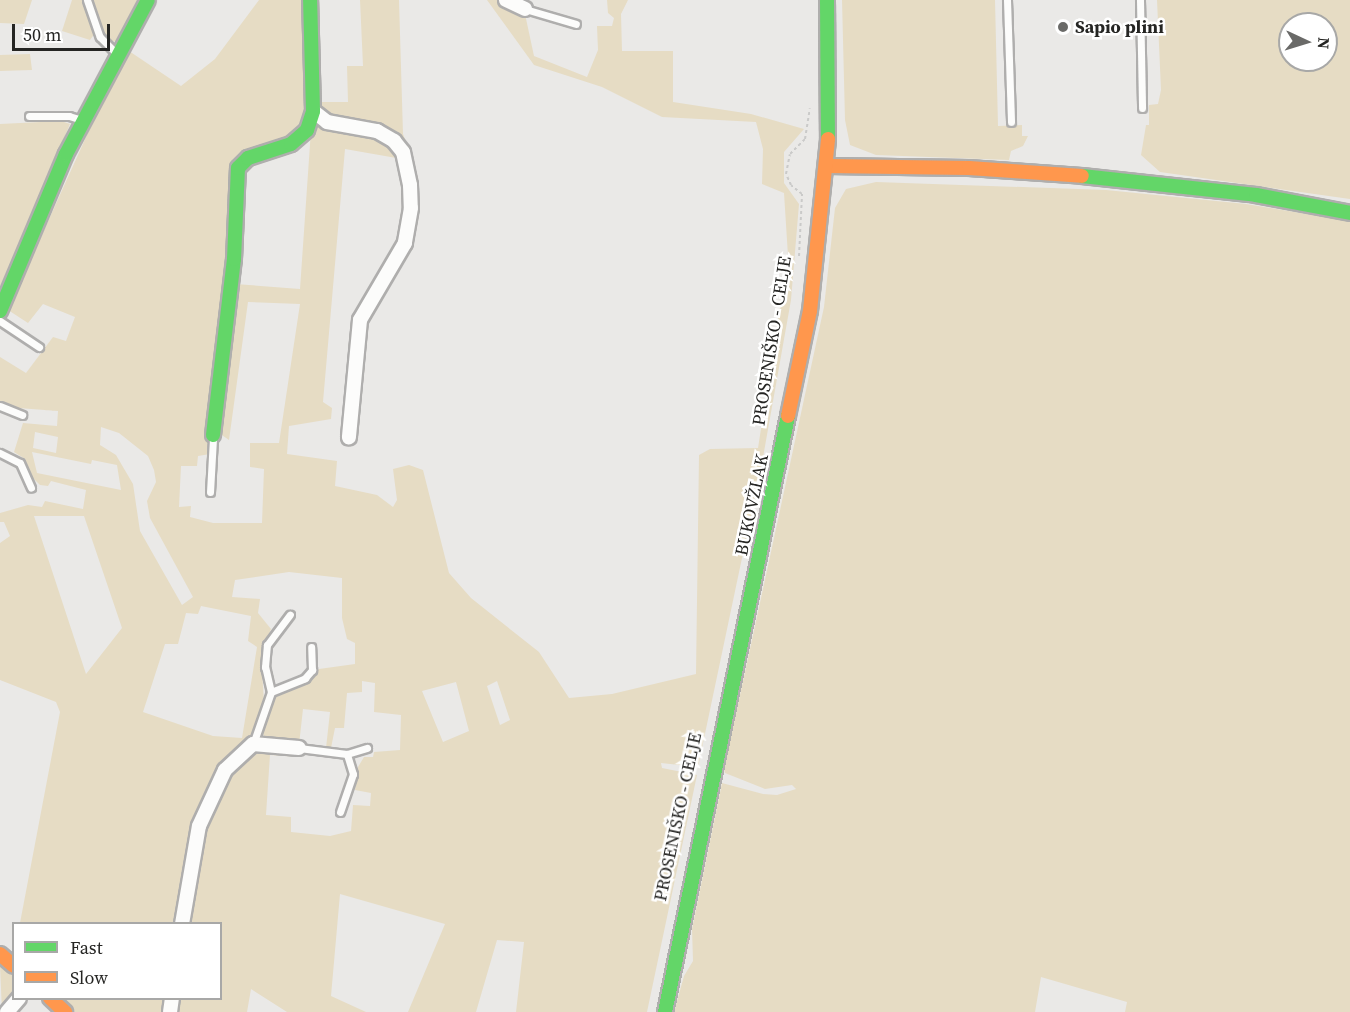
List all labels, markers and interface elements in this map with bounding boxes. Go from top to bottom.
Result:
scale bar [15,12,112,50]
north arrow [1278,12,1338,72]
place label: Sapio plini [1075,16,1164,38]
marker: Sapio plini [1056,20,1070,34]
text: 50 m [23,22,61,47]
text: N [1313,37,1335,50]
street label: PROSENIŠKO - CELJE [748,255,796,427]
street label: BUKOVŽLAK [731,452,773,558]
street label: PROSENIŠKO - CELJE [650,731,706,903]
legend [12,922,222,1000]
text: Fast [70,935,103,960]
text: Slow [70,965,108,990]

